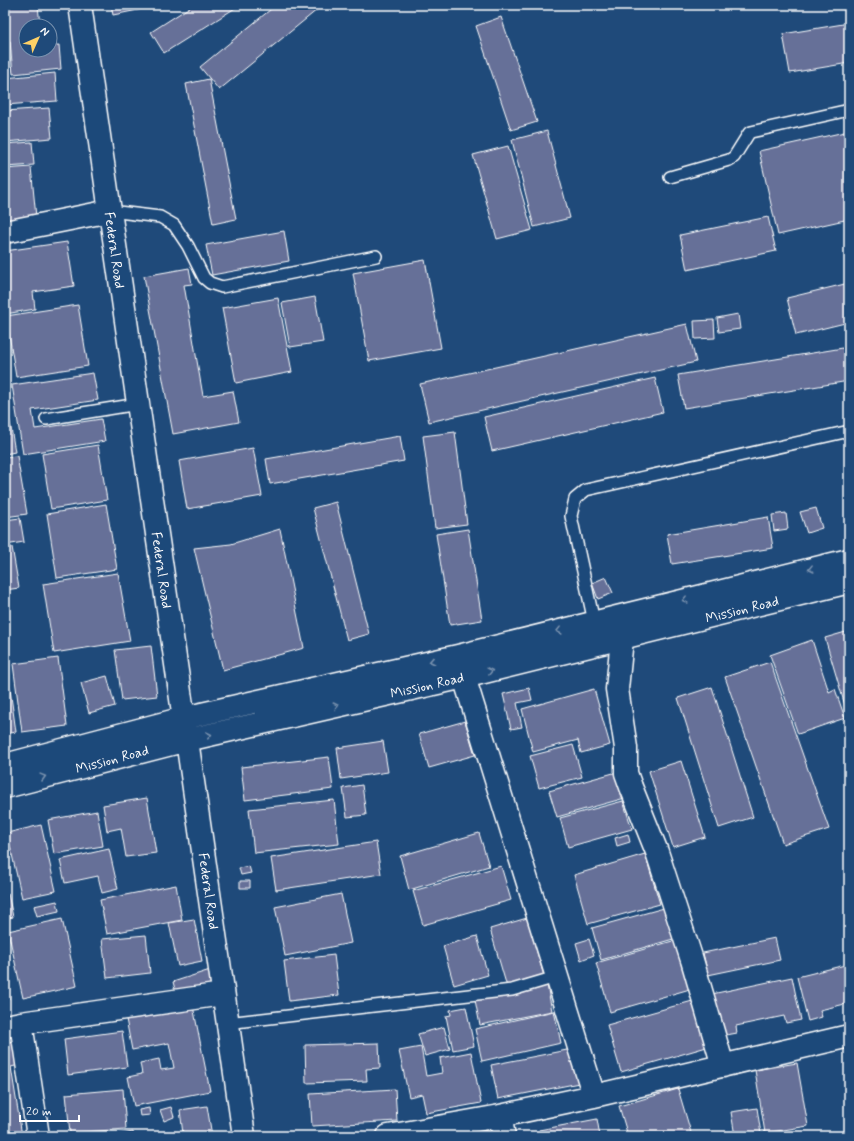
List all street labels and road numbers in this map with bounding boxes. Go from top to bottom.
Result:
street label: Federal Road [100,211,128,290]
street label: Federal Road [147,531,175,610]
street label: Mission Road [704,592,781,628]
street label: Mission Road [389,669,466,703]
street label: Mission Road [74,742,151,778]
street label: Federal Road [194,852,222,931]

